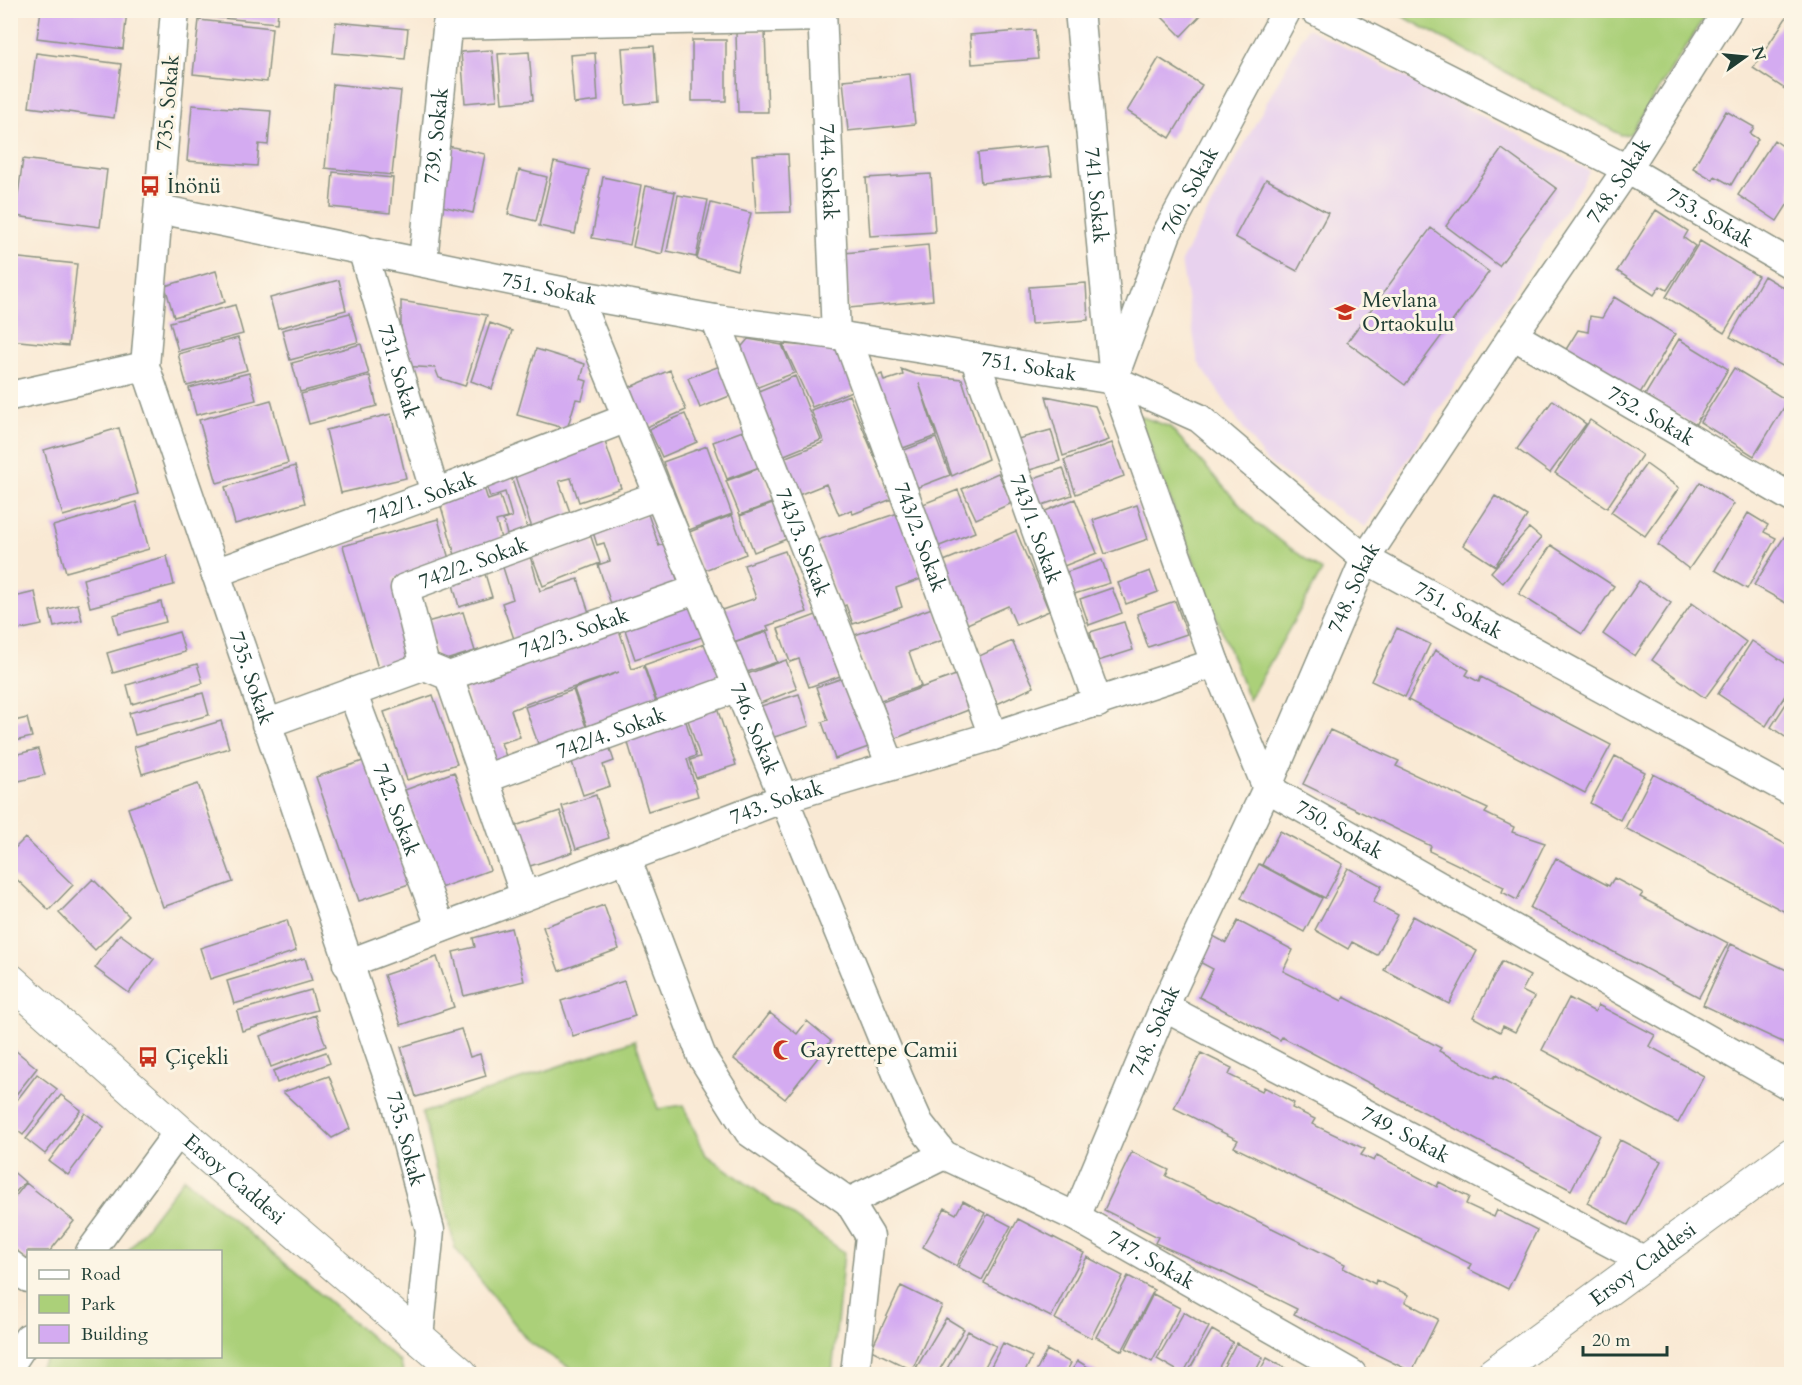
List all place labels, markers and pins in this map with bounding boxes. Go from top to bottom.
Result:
place label: İnönü [167,172,221,201]
bus stop icon: İnönü [138,174,162,198]
place label: Mevlana Ortaokulu [1362,286,1455,339]
school or university icon: Mevlana Ortaokulu [1333,300,1357,324]
place label: Gayrettepe Camii [800,1036,958,1065]
mosque icon: Gayrettepe Camii [771,1038,795,1062]
place label: Çiçekli [165,1043,229,1072]
bus stop icon: Çiçekli [136,1045,160,1069]

